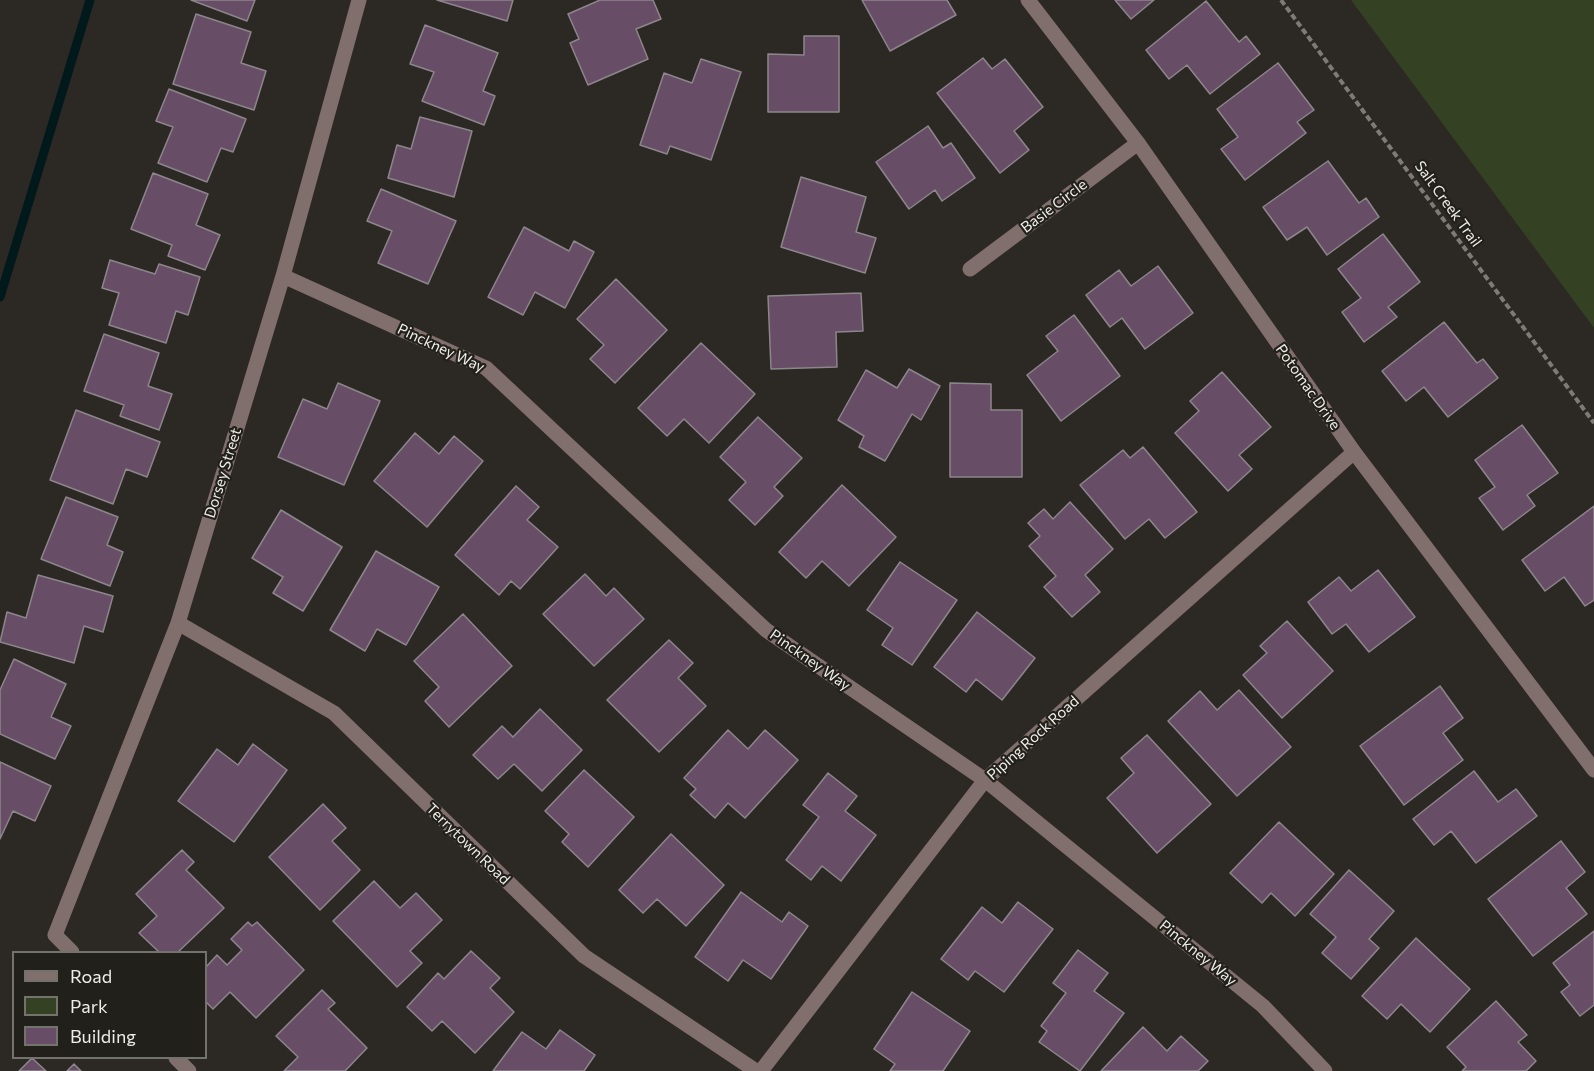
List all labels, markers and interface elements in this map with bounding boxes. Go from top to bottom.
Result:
street label: Salt Creek Trail [1411,157,1485,251]
street label: Basie Circle [1017,175,1091,237]
street label: Pinckney Way [394,320,488,376]
street label: Potomac Drive [1272,341,1344,433]
street label: Dorsey Street [201,426,245,520]
street label: Pinckney Way [766,626,854,694]
street label: Piping Rock Road [983,692,1083,784]
street label: Terrytown Road [422,800,514,888]
street label: Pinckney Way [1156,916,1240,990]
legend [12,951,207,1059]
text: Road [70,965,112,987]
text: Park [70,995,108,1017]
text: Building [70,1025,136,1047]

